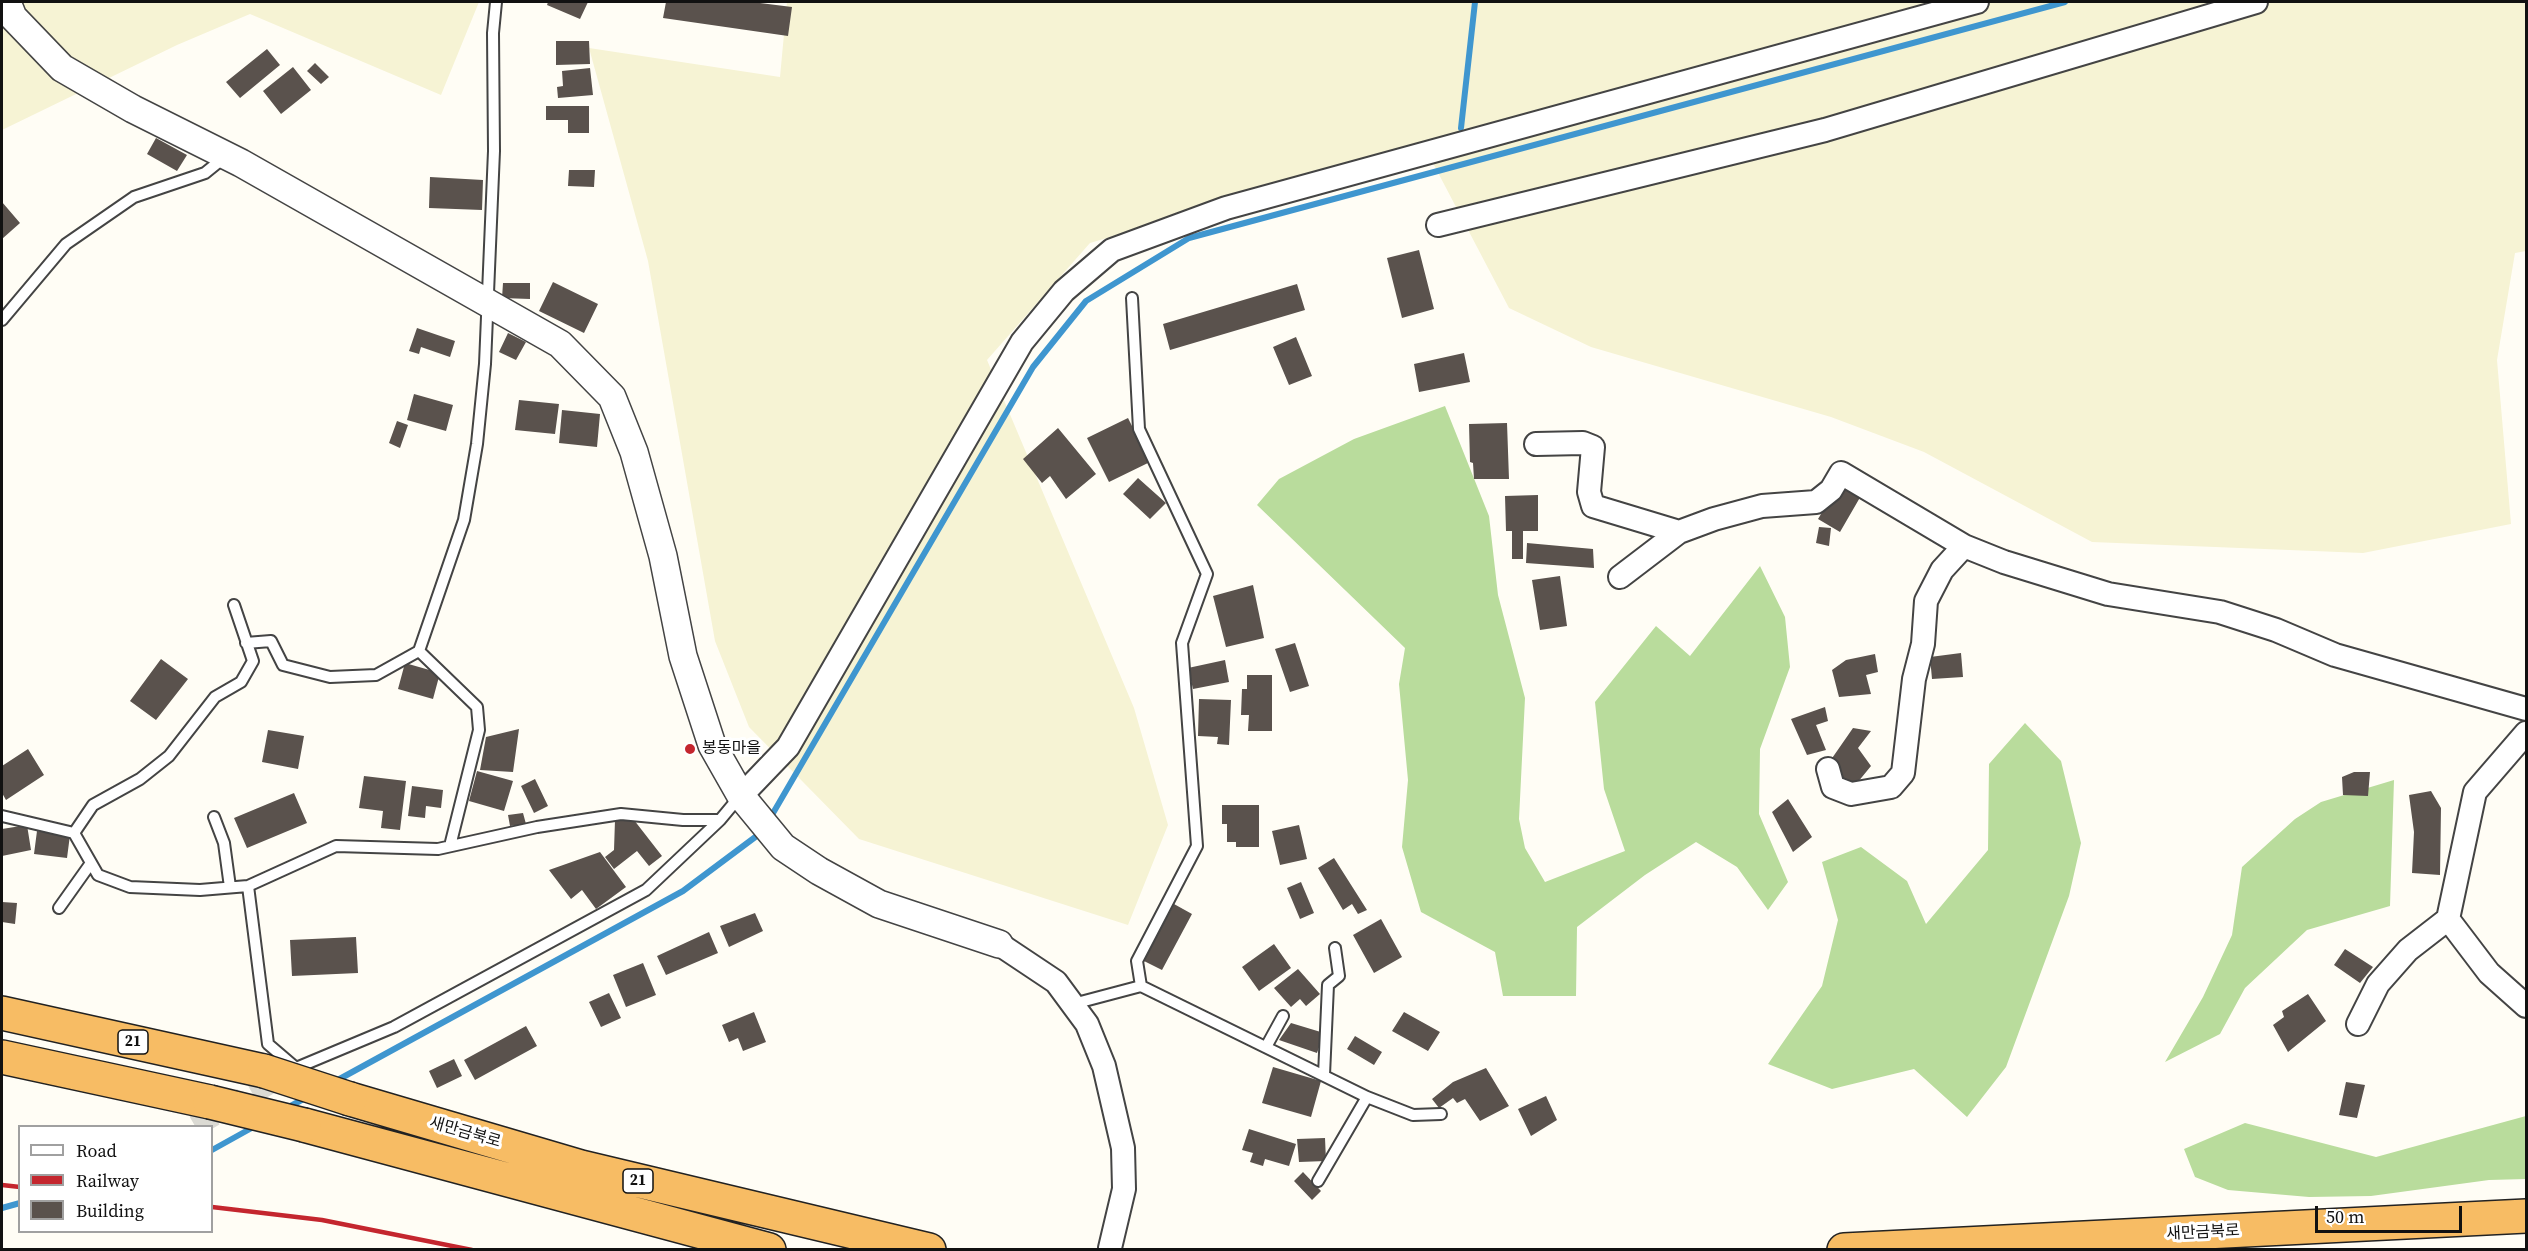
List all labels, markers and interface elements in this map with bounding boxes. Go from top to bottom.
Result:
place label: 봉동마을 [702,739,761,759]
marker: 봉동마을 [683,742,697,756]
road number: 21 [118,1030,148,1054]
street label: 새만금북로 [427,1114,503,1152]
legend [18,1125,213,1233]
text: Road [76,1138,117,1163]
text: Railway [76,1168,139,1193]
road number: 21 [623,1169,653,1193]
scale bar [2318,1194,2465,1232]
text: Building [76,1198,144,1223]
text: 50 m [2326,1204,2364,1229]
street label: 새만금북로 [2166,1221,2240,1245]

